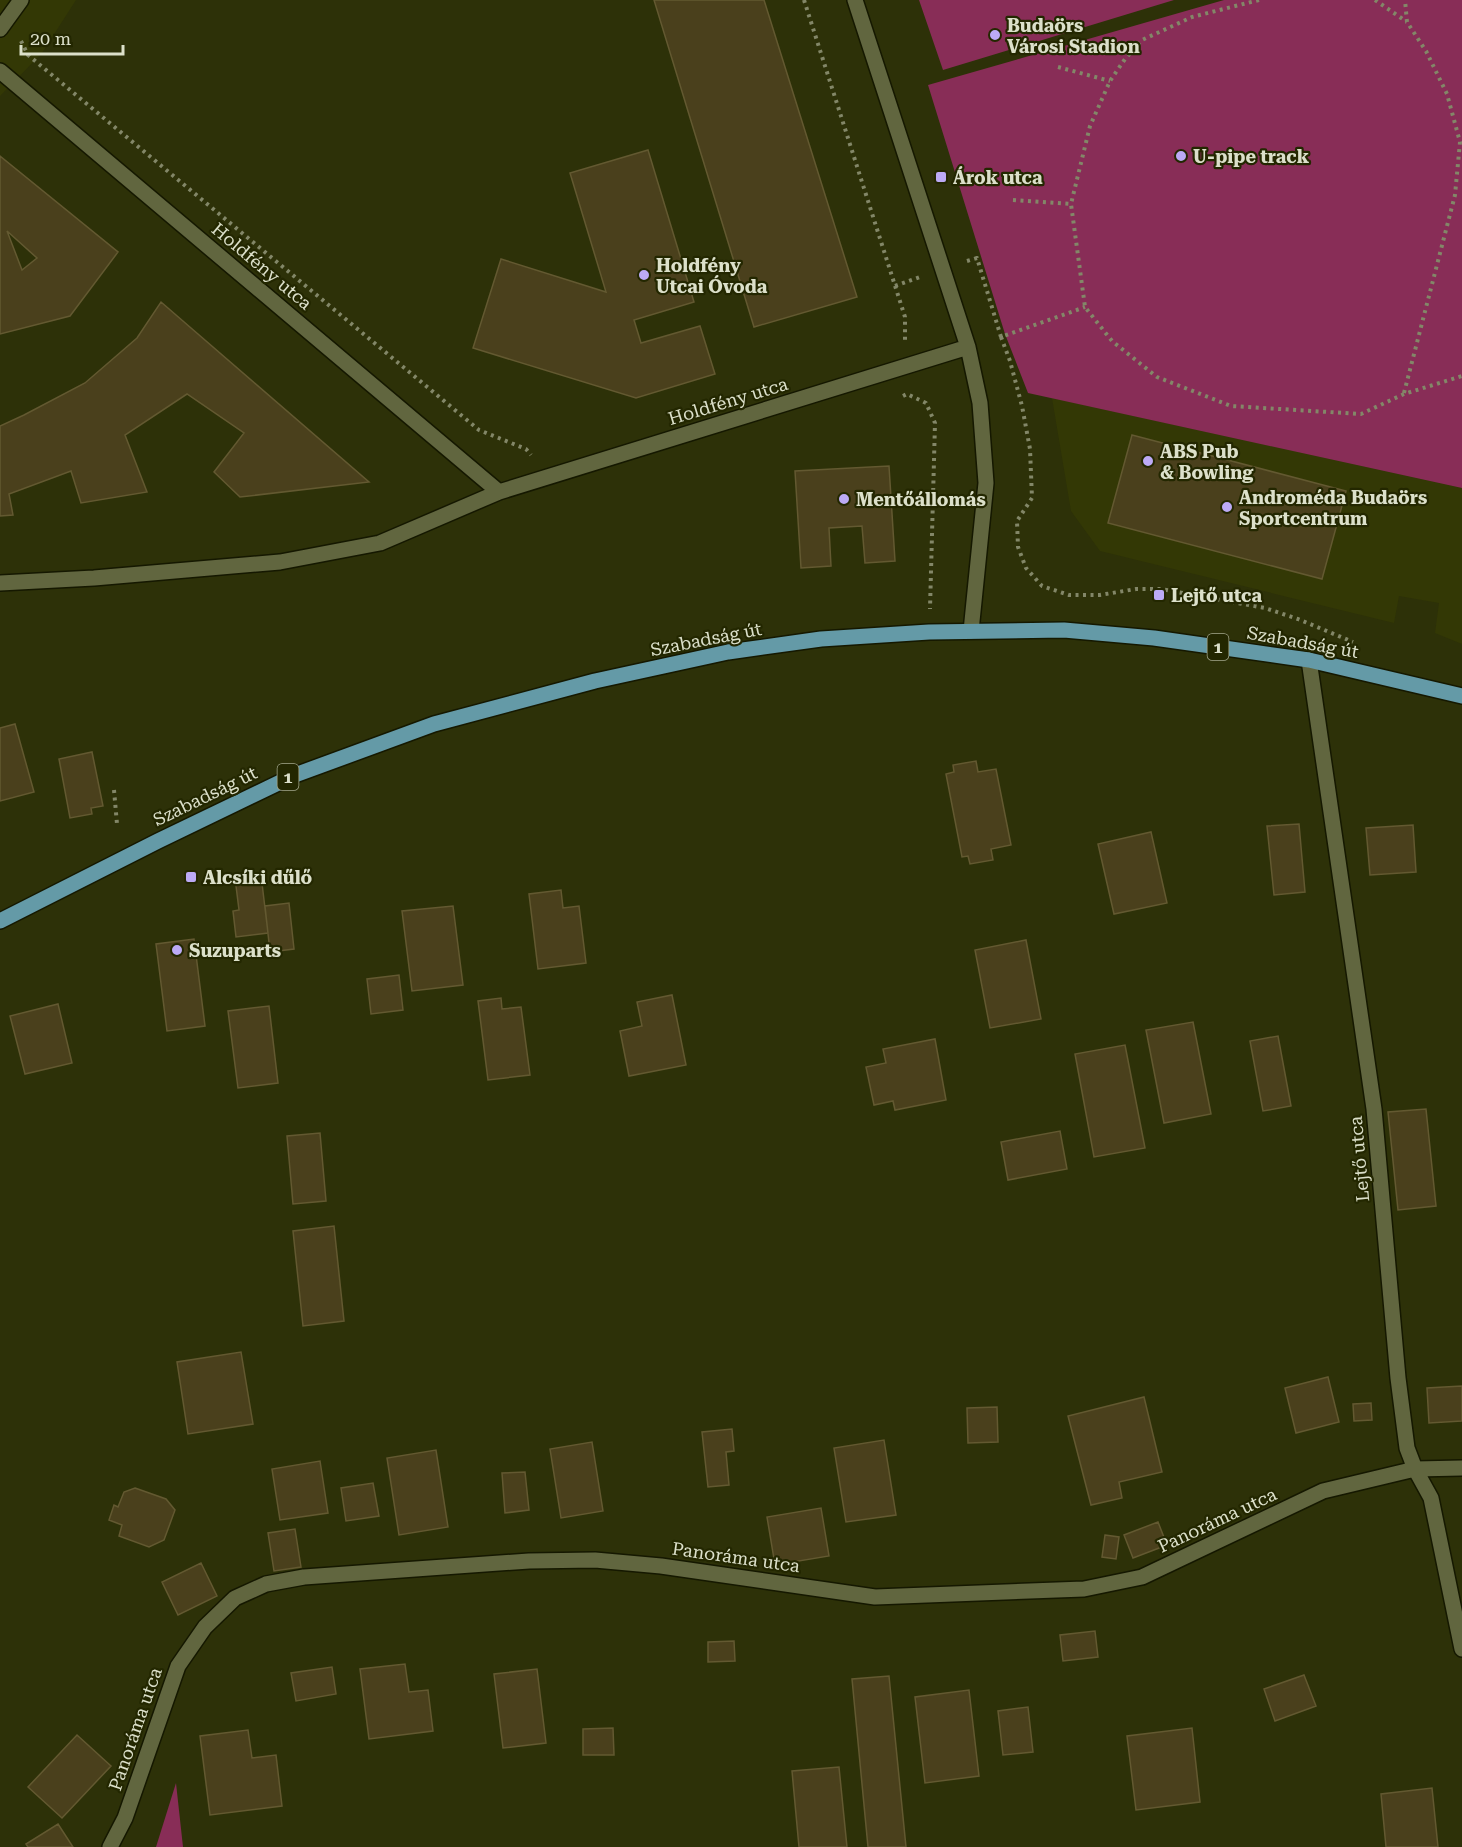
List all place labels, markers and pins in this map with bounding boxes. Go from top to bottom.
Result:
place label: Budaörs Városi Stadion [1007,15,1140,57]
marker: Budaörs Városi Stadion [988,28,1002,42]
place label: U-pipe track [1193,146,1310,167]
marker: U-pipe track [1174,149,1188,163]
place label: Árok utca [953,166,1043,188]
marker: Árok utca [934,170,948,184]
place label: Holdfény Utcai Óvoda [656,255,768,297]
marker: Holdfény Utcai Óvoda [637,268,651,282]
place label: ABS Pub & Bowling [1160,441,1254,483]
marker: ABS Pub & Bowling [1141,454,1155,468]
place label: Androméda Budaörs Sportcentrum [1239,487,1427,529]
place label: Mentőállomás [856,489,986,510]
marker: Mentőállomás [837,492,851,506]
marker: Androméda Budaörs Sportcentrum [1220,500,1234,514]
place label: Lejtő utca [1171,585,1262,606]
marker: Lejtő utca [1152,588,1166,602]
place label: Alcsíki dűlő [203,867,313,888]
marker: Alcsíki dűlő [184,870,198,884]
place label: Suzuparts [189,940,281,961]
marker: Suzuparts [170,943,184,957]

